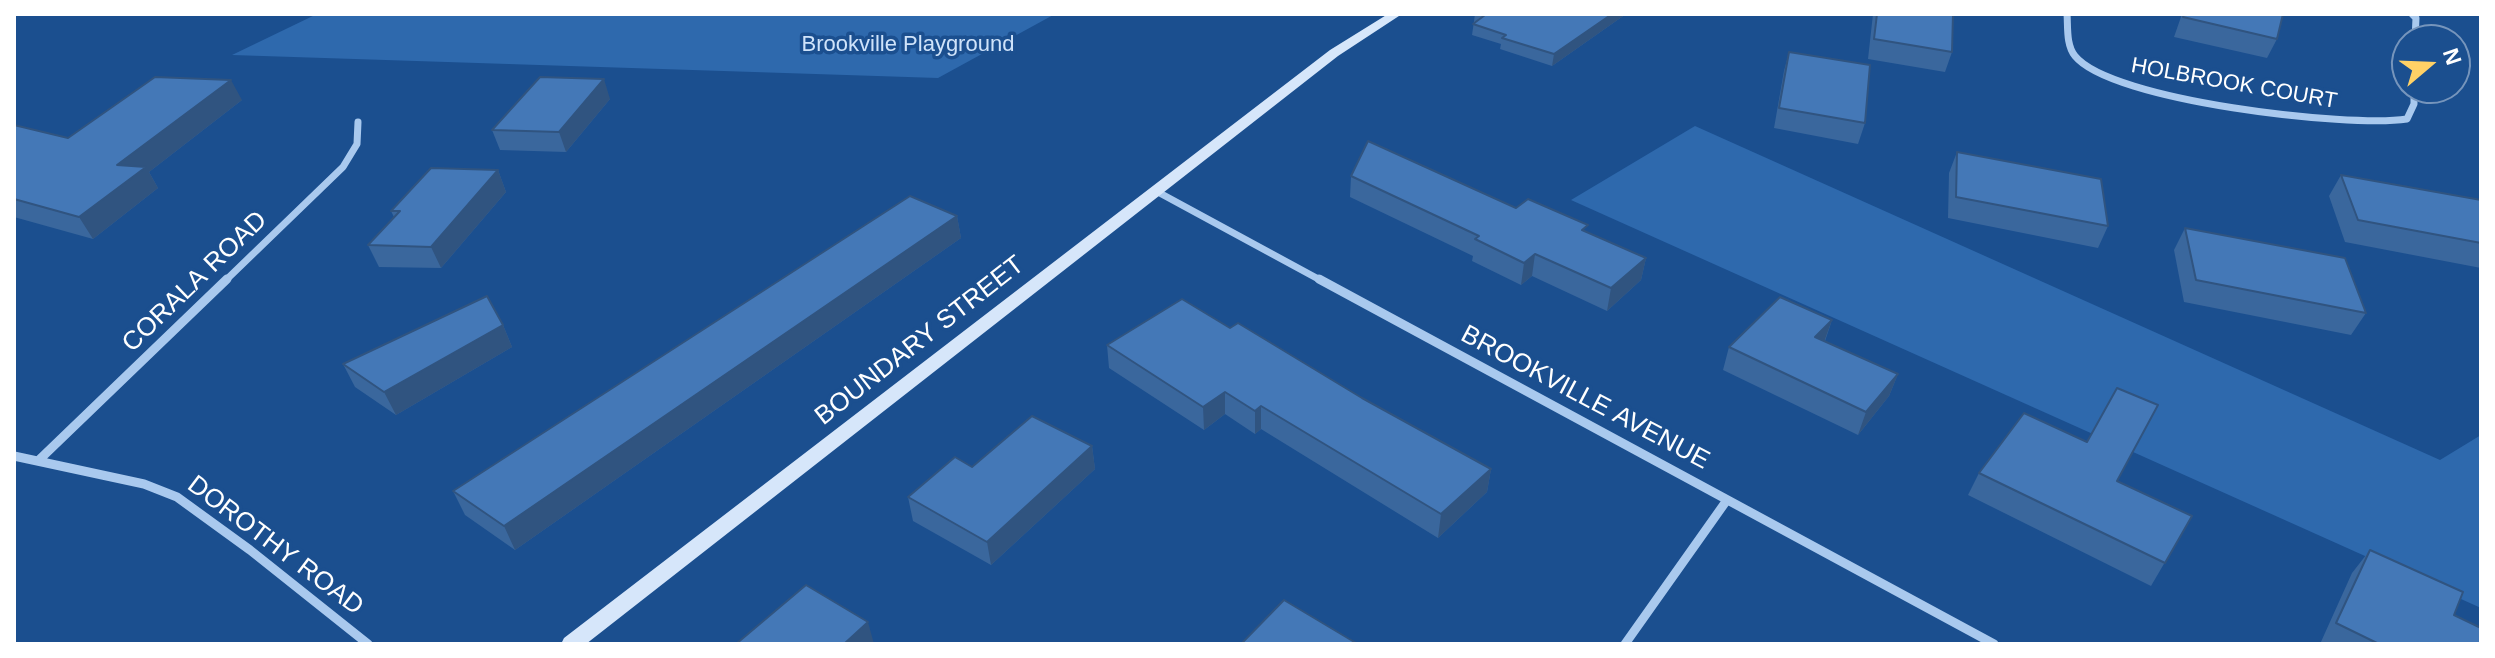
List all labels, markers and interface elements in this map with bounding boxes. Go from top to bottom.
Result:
north arrow [2391,24,2471,104]
park label: Brookville Playground [802,32,1014,58]
text: N [2438,45,2467,68]
street label: HOLBROOK COURT [2129,53,2339,115]
street label: CORALA ROAD [116,205,274,359]
street label: BOUNDARY STREET [809,250,1031,432]
street label: BROOKVILLE AVENUE [1455,319,1715,477]
street label: DOROTHY ROAD [181,470,369,622]

